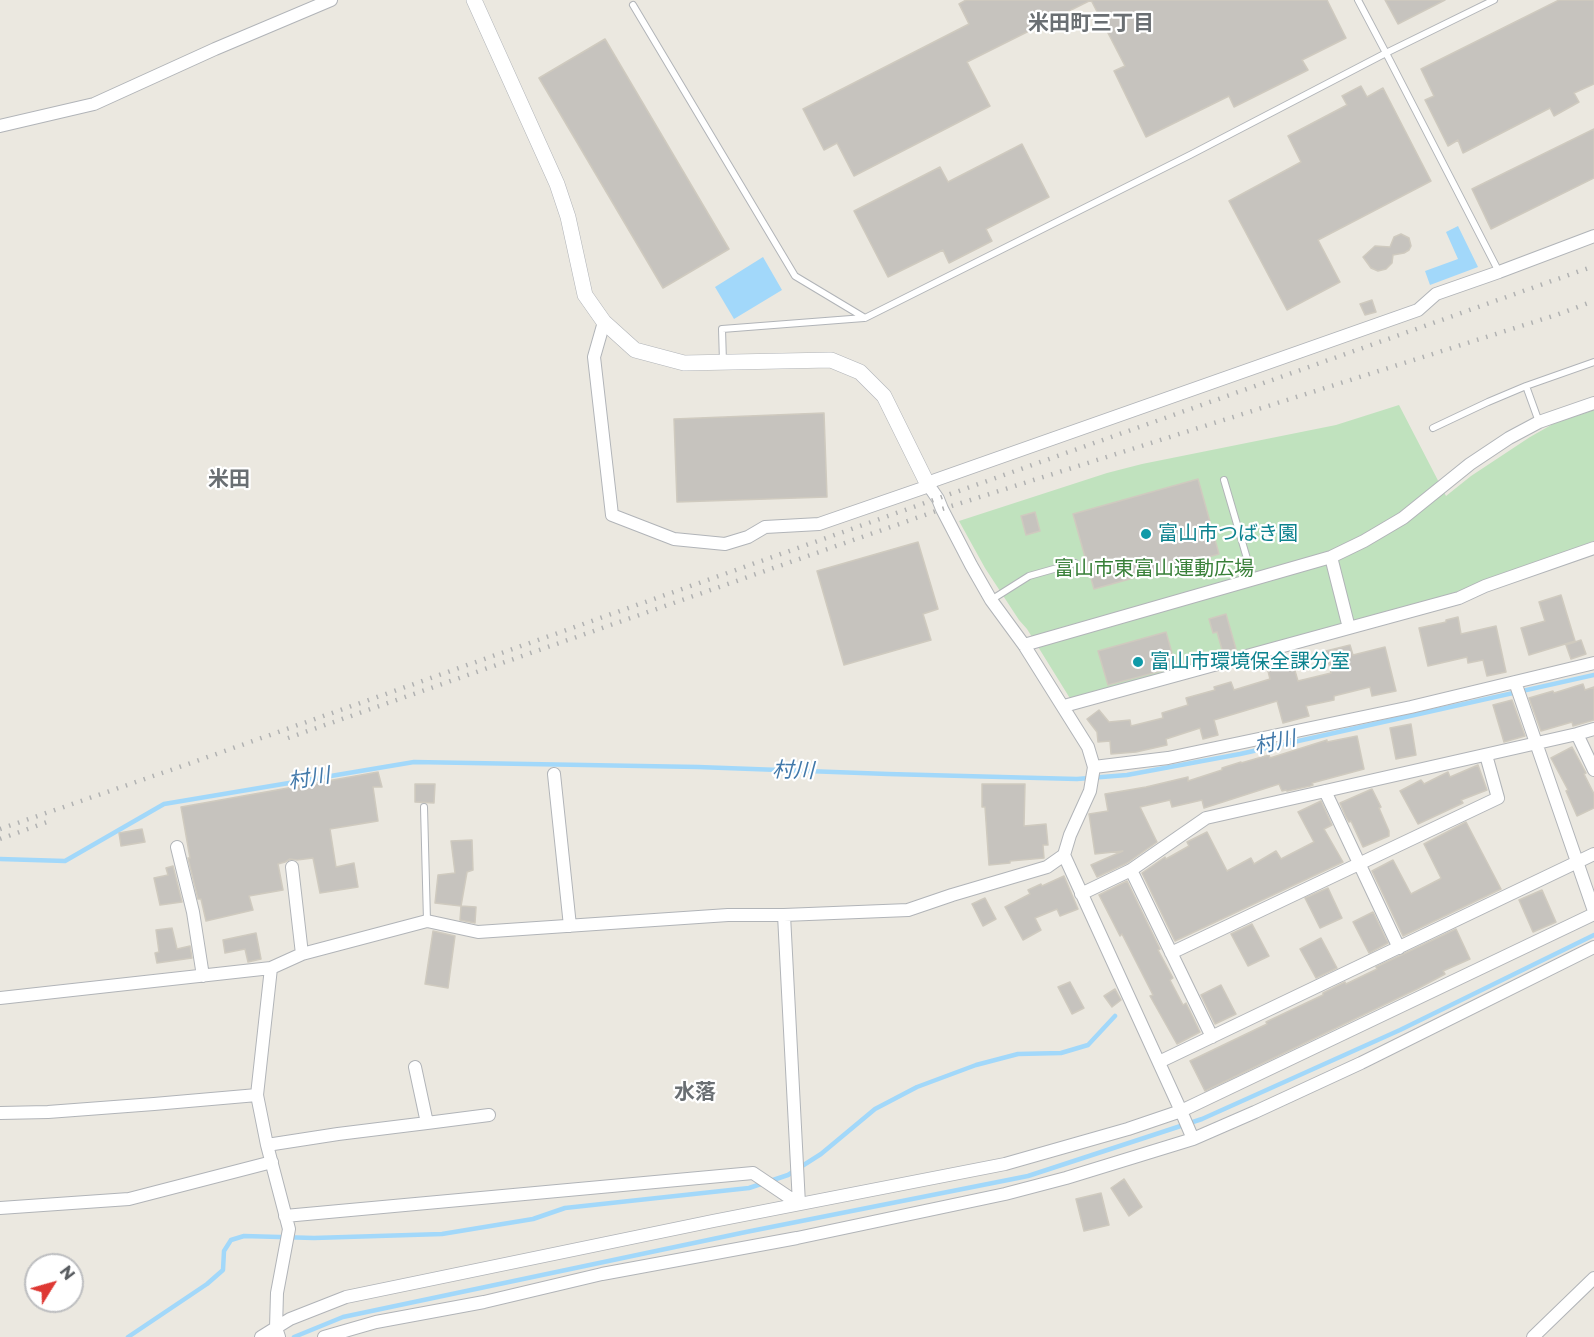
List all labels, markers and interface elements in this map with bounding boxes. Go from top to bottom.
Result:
district label: 米田町三丁目 [1028,11,1154,37]
district label: 米田 [208,467,250,493]
place label: 富山市つばき園 [1158,522,1298,546]
marker: 富山市つばき園 [1139,527,1153,541]
park label: 富山市東富山運動広場 [1054,557,1254,581]
place label: 富山市環境保全課分室 [1150,650,1350,674]
marker: 富山市環境保全課分室 [1131,655,1145,669]
water label: 村川 [1252,726,1298,760]
water label: 村川 [772,758,814,784]
water label: 村川 [286,763,332,795]
district label: 水落 [674,1080,716,1106]
north arrow [24,1253,84,1313]
text: N [56,1262,79,1284]

